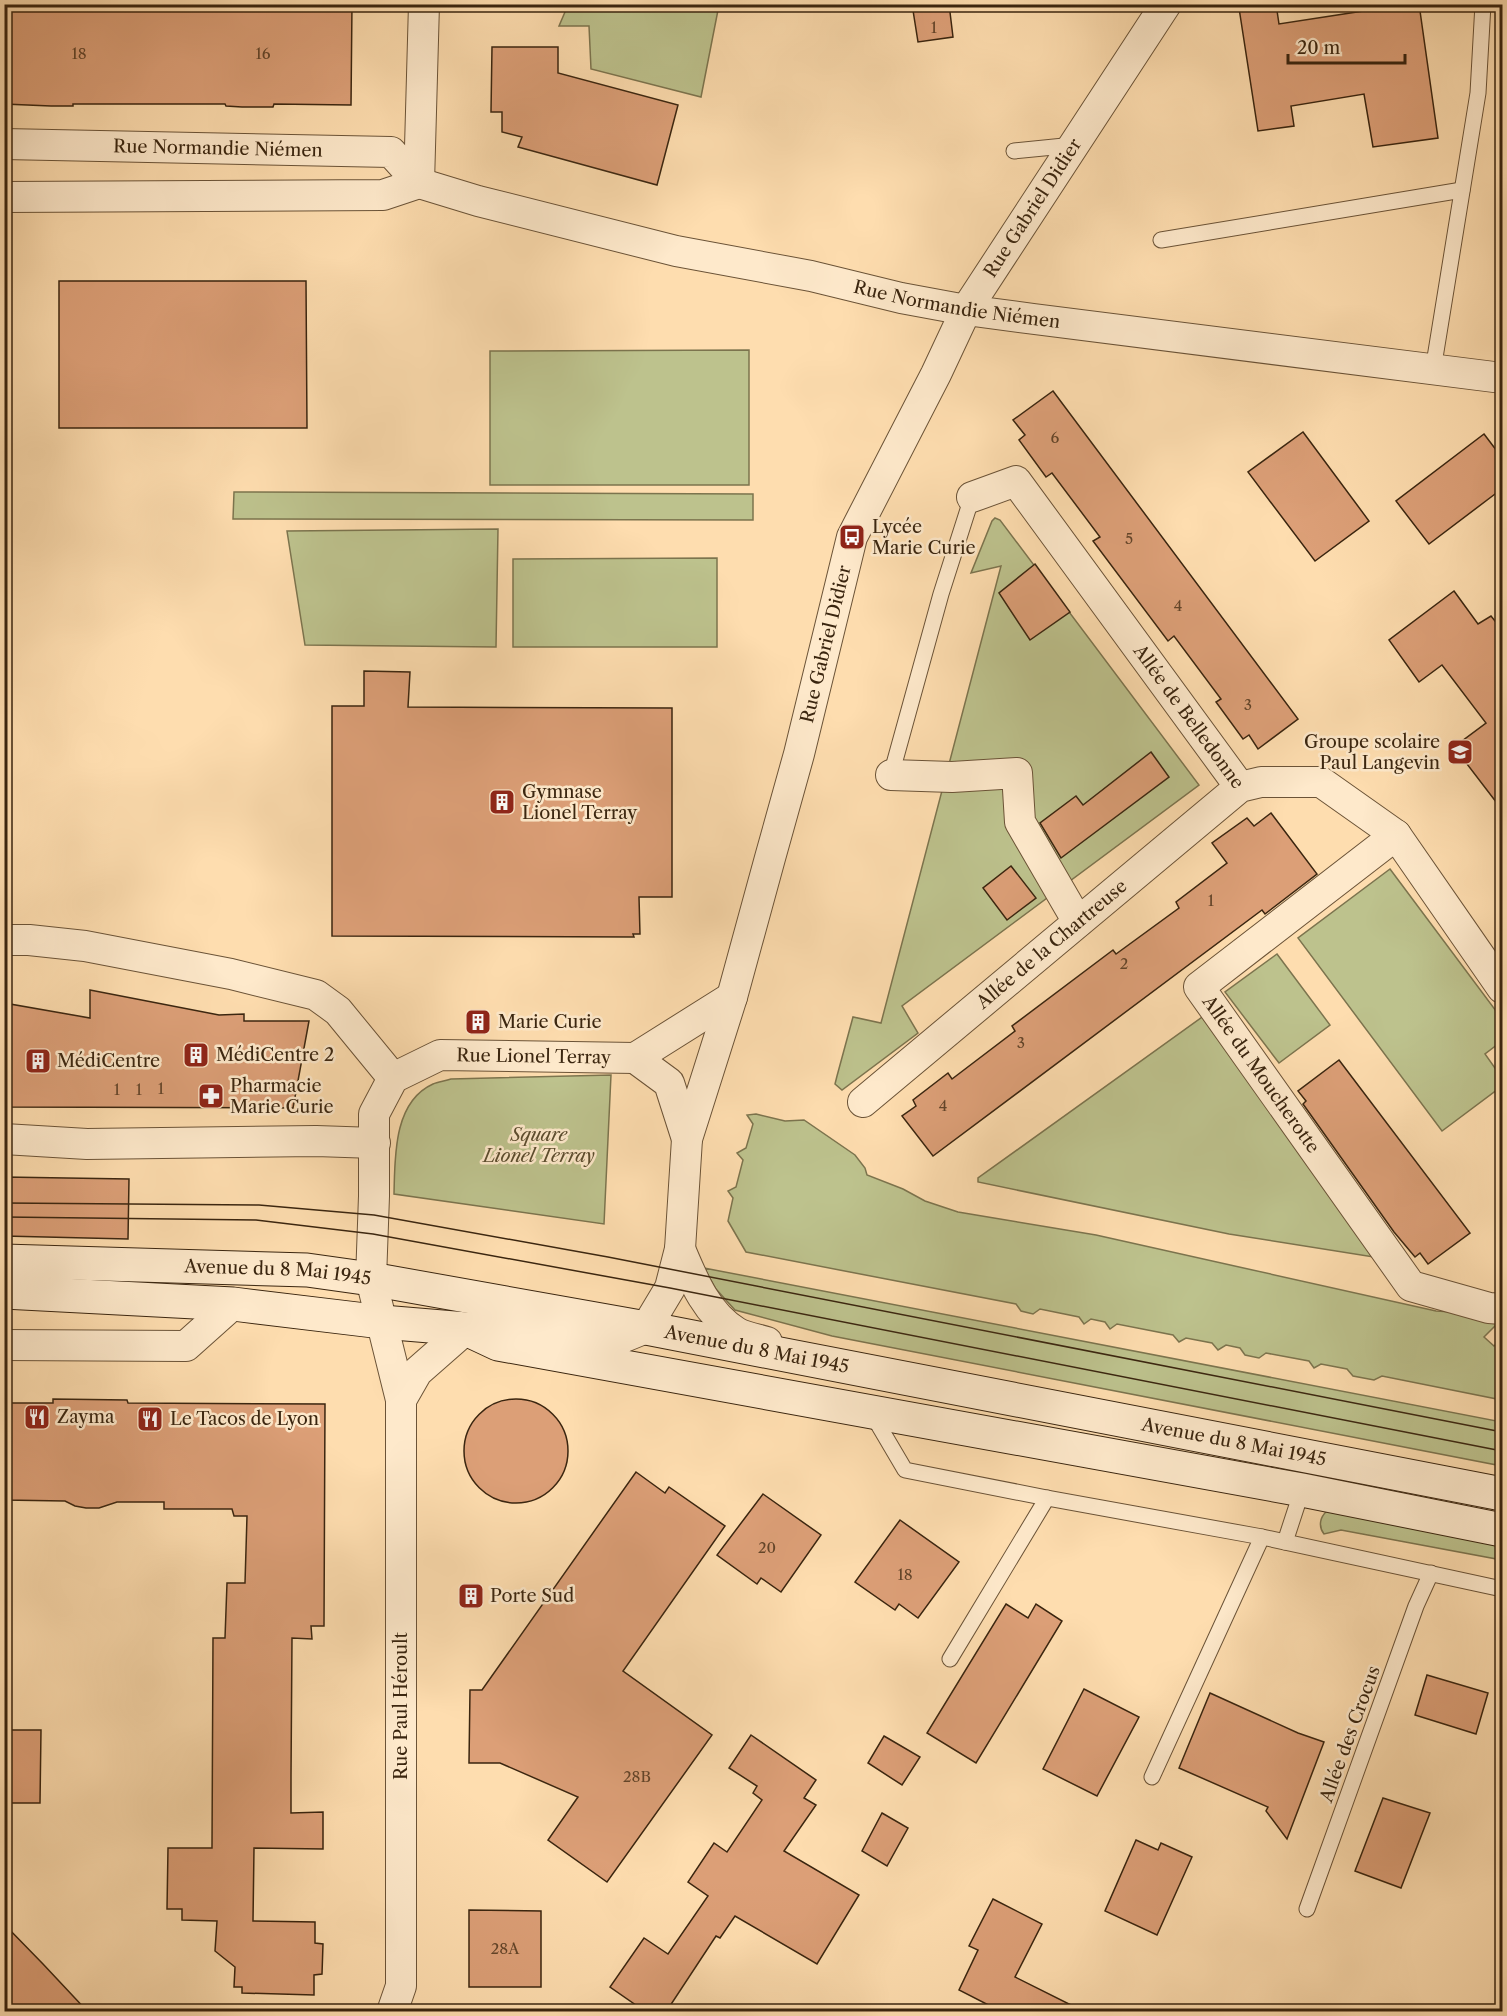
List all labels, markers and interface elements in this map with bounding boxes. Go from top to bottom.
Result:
house number: 1 [931,18,938,37]
scale bar [1288,27,1405,65]
text: 20 m [1297,37,1341,59]
house number: 18 [71,44,87,63]
house number: 16 [255,44,271,63]
street label: Rue Gabriel Didier [979,134,1086,282]
street label: Rue Normandie Niémen [113,135,323,162]
street label: Rue Normandie Niémen [851,276,1062,333]
house number: 6 [1051,428,1060,447]
place label: Lycée Marie Curie [872,516,976,559]
bus stop icon: Lycée Marie Curie [837,522,867,552]
house number: 5 [1125,529,1133,548]
street label: Rue Gabriel Didier [796,563,856,725]
house number: 4 [1174,596,1182,615]
street label: Allée de Belledonne [1128,640,1249,793]
house number: 3 [1244,695,1252,714]
place label: Groupe scolaire Paul Langevin [1304,731,1440,774]
school or university icon: Groupe scolaire Paul Langevin [1445,737,1475,767]
place label: Gymnase Lionel Terray [522,781,638,824]
building icon: Gymnase Lionel Terray [487,787,517,817]
street label: Allée de la Chartreuse [971,875,1132,1014]
house number: 1 [1208,891,1215,910]
house number: 2 [1120,954,1128,973]
street label: Allée du Moucherotte [1197,991,1324,1157]
building icon: Marie Curie [463,1007,493,1037]
place label: Marie Curie [498,1011,602,1033]
house number: 3 [1017,1033,1025,1052]
building icon: MédiCentre 2 [181,1040,211,1070]
place label: MédiCentre 2 [216,1044,334,1066]
street label: Rue Lionel Terray [456,1044,612,1069]
building icon: MédiCentre [23,1046,53,1076]
place label: MédiCentre [57,1050,160,1072]
place label: Pharmacie Marie Curie [230,1075,334,1118]
house number: 1 [158,1079,165,1098]
house number: 1 [114,1080,121,1099]
house number: 1 [136,1080,143,1099]
pharmacy icon: Pharmacie Marie Curie [196,1081,226,1111]
house number: 4 [939,1096,947,1115]
park label: Square Lionel Terray [481,1124,595,1167]
street label: Avenue du 8 Mai 1945 [183,1255,372,1290]
street label: Avenue du 8 Mai 1945 [662,1321,851,1378]
restaurant icon: Zayma [22,1402,52,1432]
restaurant icon: Le Tacos de Lyon [135,1404,165,1434]
place label: Zayma [57,1406,115,1428]
place label: Le Tacos de Lyon [170,1408,319,1430]
street label: Avenue du 8 Mai 1945 [1139,1413,1328,1471]
house number: 20 [758,1538,776,1557]
house number: 18 [897,1565,913,1584]
building icon: Porte Sud [456,1581,486,1611]
place label: Porte Sud [490,1585,574,1607]
street label: Rue Paul Héroult [390,1631,412,1780]
street label: Allée des Crocus [1315,1663,1385,1806]
house number: 28B [623,1767,651,1786]
house number: 28A [491,1939,520,1958]

